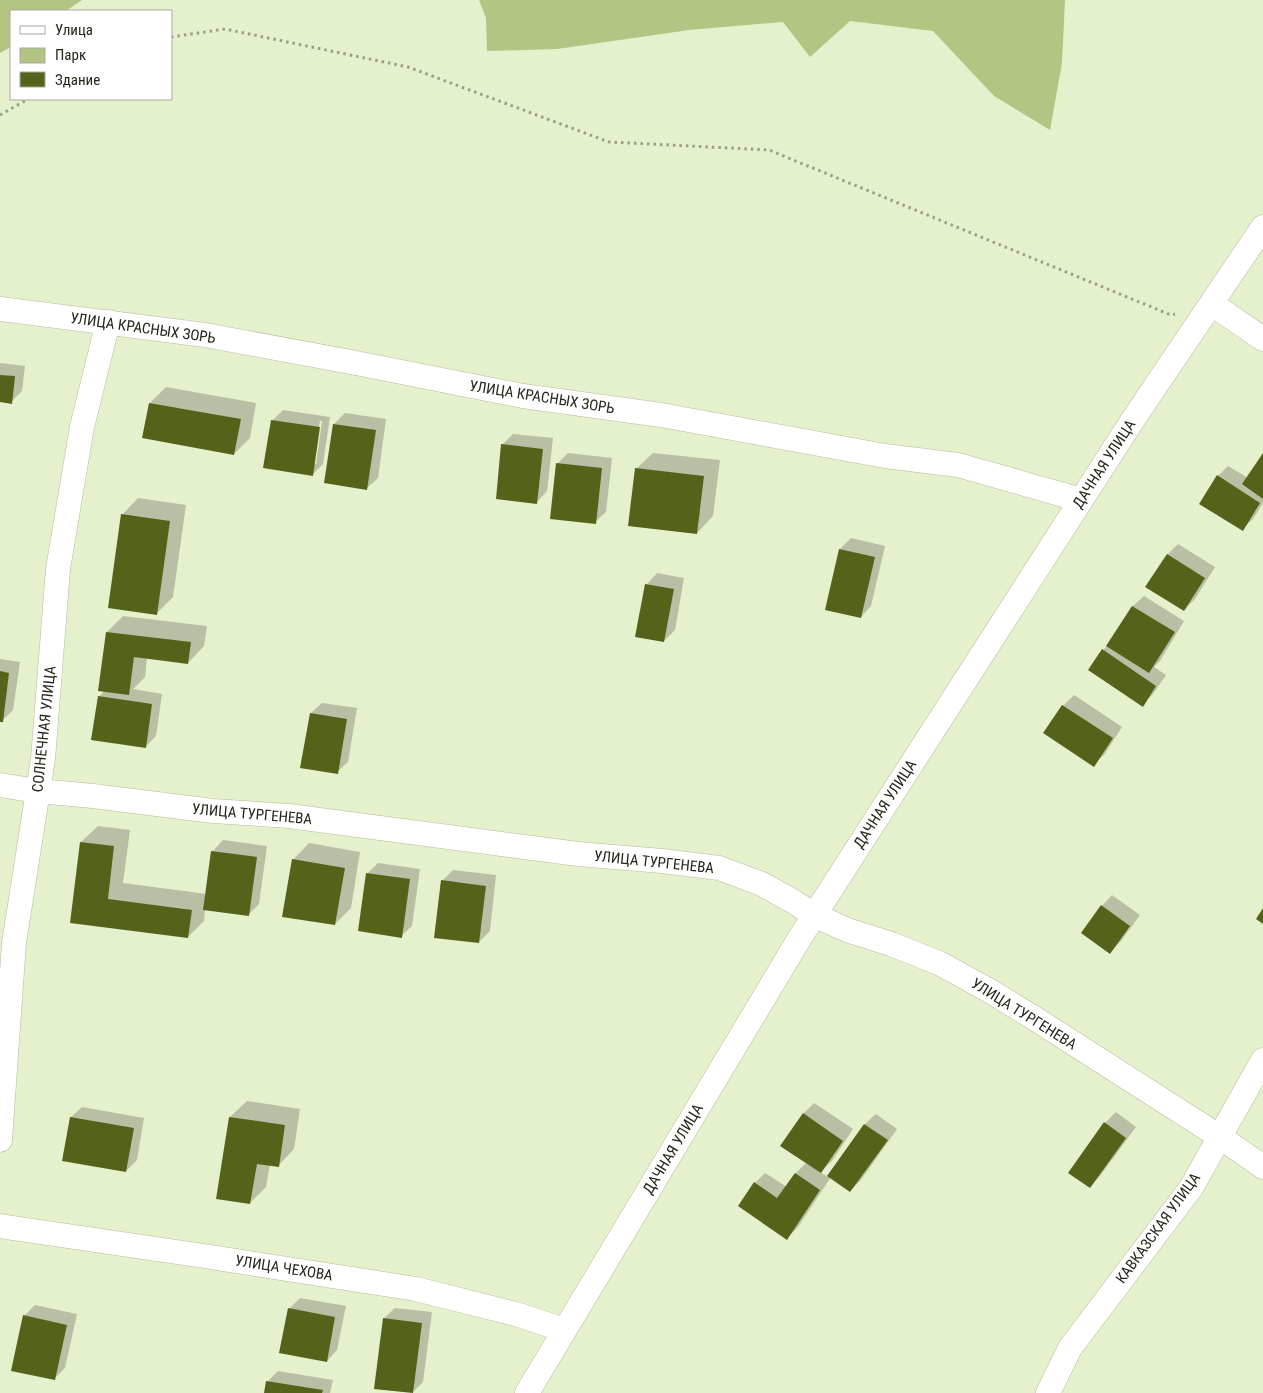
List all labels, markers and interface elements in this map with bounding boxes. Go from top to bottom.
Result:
legend [10,10,172,100]
text: Улица [55,21,93,39]
text: Парк [55,46,86,64]
text: Здание [55,71,100,89]
street label: УЛИЦА КРАСНЫХ ЗОРЬ [69,309,217,347]
street label: УЛИЦА КРАСНЫХ ЗОРЬ [468,377,616,417]
street label: ДАЧНАЯ УЛИЦА [1069,416,1140,512]
street label: СОЛНЕЧНАЯ УЛИЦА [28,665,60,793]
street label: ДАЧНАЯ УЛИЦА [850,756,921,852]
street label: УЛИЦА ТУРГЕНЕВА [191,800,313,828]
street label: УЛИЦА ТУРГЕНЕВА [593,847,715,877]
street label: УЛИЦА ТУРГЕНЕВА [968,974,1080,1054]
street label: ДАЧНАЯ УЛИЦА [639,1100,707,1197]
street label: КАВКАЗСКАЯ УЛИЦА [1112,1169,1204,1287]
street label: УЛИЦА ЧЕХОВА [234,1251,334,1285]

